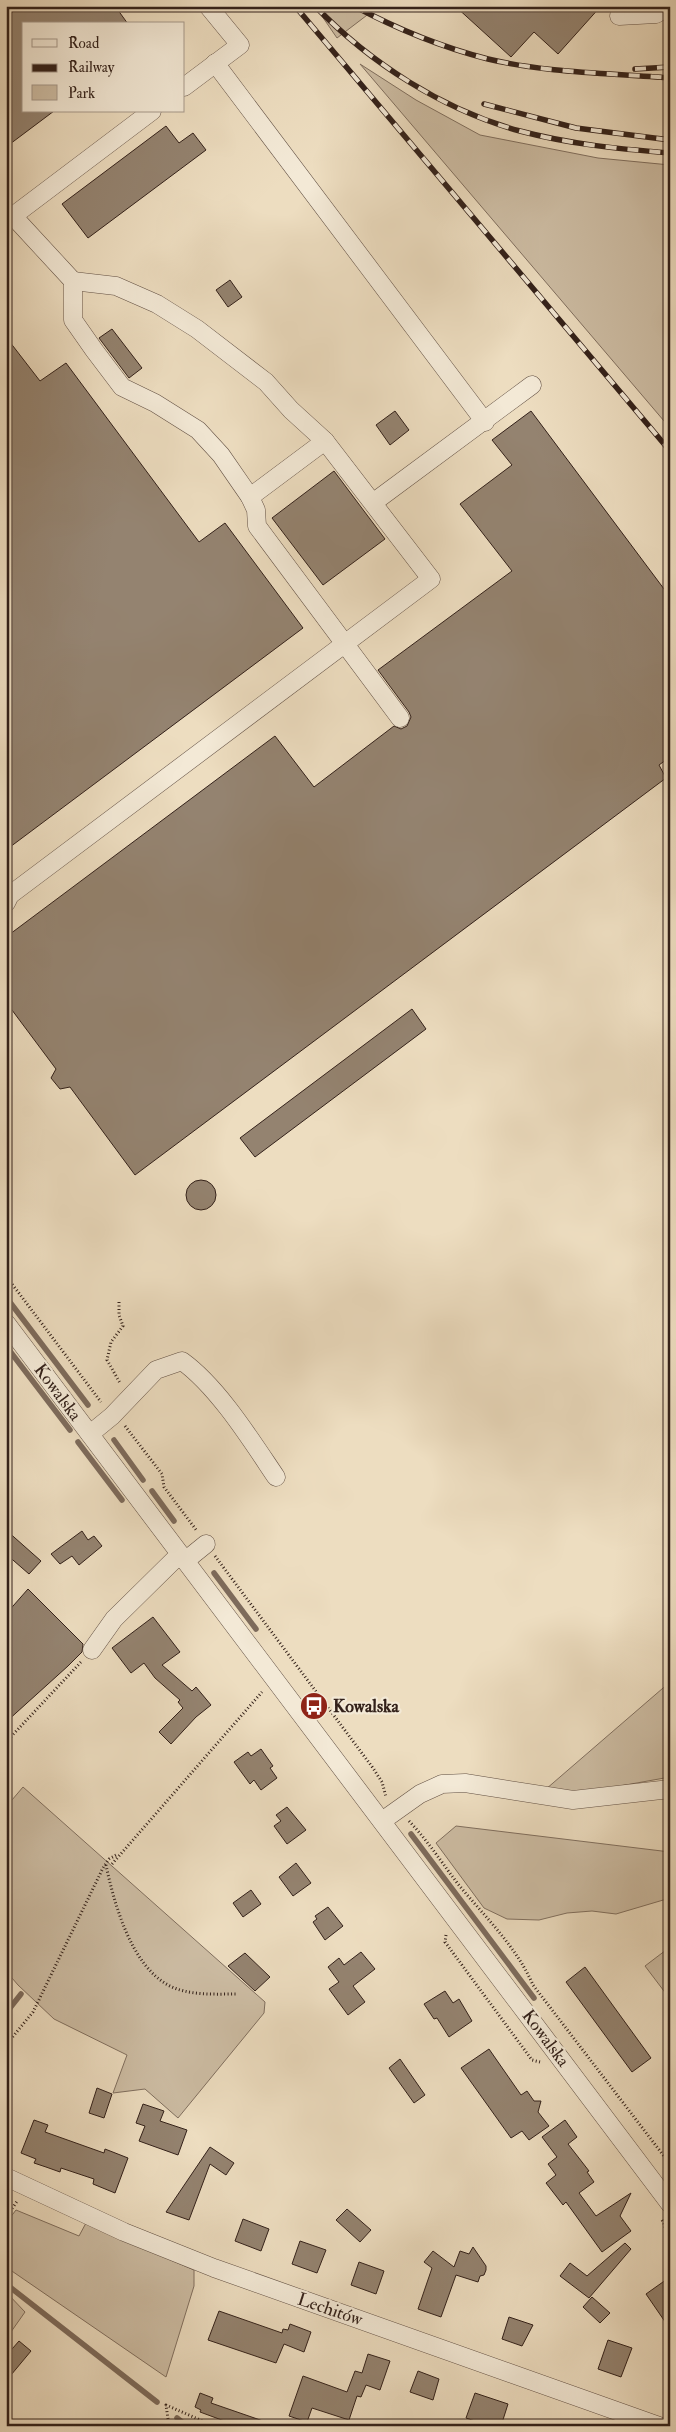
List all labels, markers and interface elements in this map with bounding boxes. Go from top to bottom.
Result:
legend [22,22,185,112]
text: Road [68,34,100,53]
text: Railway [68,58,115,77]
text: Park [68,84,95,103]
street label: Kowalska [29,1359,87,1426]
bus stop icon: Kowalska [299,1691,329,1721]
place label: Kowalska [333,1695,400,1718]
street label: Kowalska [517,2005,575,2072]
street label: Lechitów [294,2288,366,2332]

